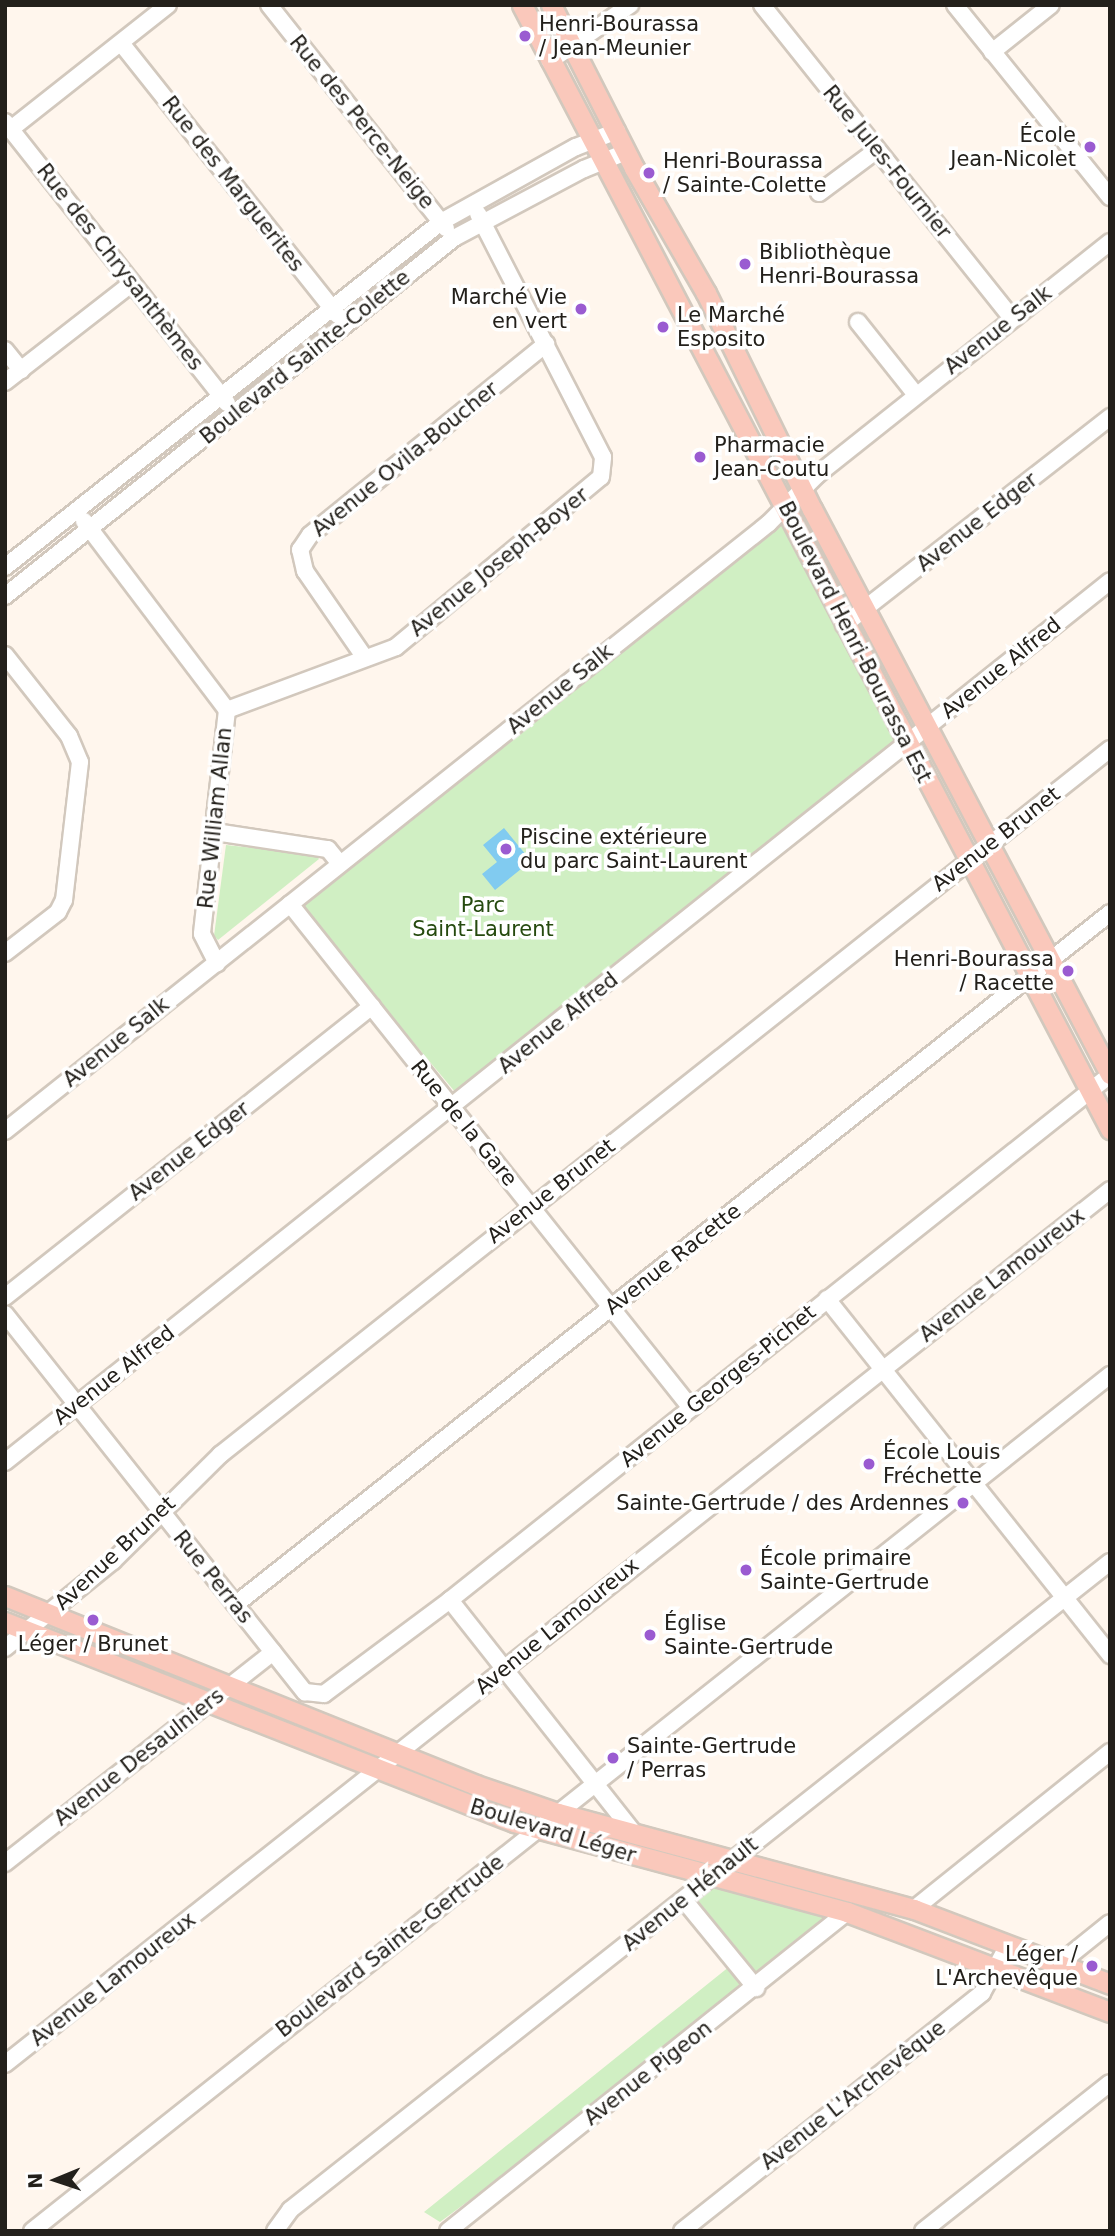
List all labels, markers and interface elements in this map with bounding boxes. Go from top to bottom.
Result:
place label: Henri-Bourassa / Jean-Meunier [539,11,699,61]
marker: Henri-Bourassa / Jean-Meunier [517,28,533,44]
street label: Rue des Perce-Neige [284,30,440,214]
street label: Rue Jules-Fournier [817,80,957,244]
street label: Rue des Marguerites [157,91,309,277]
place label: École Jean-Nicolet [950,122,1076,172]
marker: École Jean-Nicolet [1082,139,1098,155]
place label: Henri-Bourassa / Sainte-Colette [663,148,826,198]
street label: Rue des Chrysanthèmes [31,159,209,375]
marker: Henri-Bourassa / Sainte-Colette [641,165,657,181]
place label: Bibliothèque Henri-Bourassa [759,239,919,289]
marker: Bibliothèque Henri-Bourassa [737,256,753,272]
street label: Boulevard Sainte-Colette [195,265,415,449]
street label: Avenue Salk [939,280,1057,380]
place label: Marché Vie en vert [451,284,567,334]
marker: Marché Vie en vert [573,301,589,317]
place label: Le Marché Esposito [677,302,785,352]
marker: Le Marché Esposito [655,319,671,335]
street label: Avenue Ovila-Boucher [307,376,503,542]
place label: Pharmacie Jean-Coutu [714,432,829,482]
marker: Pharmacie Jean-Coutu [692,449,708,465]
street label: Avenue Edger [912,467,1042,577]
street label: Avenue Joseph-Boyer [405,482,593,642]
street label: Boulevard Henri-Bourassa Est [773,497,937,787]
street label: Avenue Alfred [936,612,1066,724]
street label: Avenue Salk [502,639,618,739]
street label: Rue William Allan [193,726,237,910]
street label: Avenue Brunet [927,781,1065,897]
place label: Piscine extérieure du parc Saint-Laurent [520,824,748,874]
marker: Piscine extérieure du parc Saint-Laurent [498,841,514,857]
park label: Parc Saint-Laurent [412,892,554,942]
place label: Henri-Bourassa / Racette [894,946,1054,996]
marker: Henri-Bourassa / Racette [1060,963,1076,979]
street label: Avenue Alfred [493,967,623,1079]
street label: Avenue Salk [58,992,174,1092]
street label: Rue de la Gare [405,1055,523,1191]
street label: Avenue Edger [124,1096,254,1206]
street label: Avenue Brunet [482,1133,620,1249]
street label: Avenue Racette [600,1198,746,1320]
street label: Avenue Lamoureux [914,1203,1090,1347]
street label: Avenue Georges-Pichet [615,1299,821,1473]
street label: Avenue Alfred [48,1320,180,1430]
place label: École Louis Fréchette [883,1439,1000,1489]
marker: École Louis Fréchette [861,1456,877,1472]
place label: Sainte-Gertrude / des Ardennes [616,1490,949,1516]
street label: Avenue Brunet [50,1491,180,1615]
marker: Sainte-Gertrude / des Ardennes [955,1495,971,1511]
street label: Rue Perras [168,1526,258,1628]
place label: École primaire Sainte-Gertrude [760,1545,929,1595]
street label: Avenue Lamoureux [470,1552,644,1700]
marker: École primaire Sainte-Gertrude [738,1562,754,1578]
place label: Église Sainte-Gertrude [664,1610,833,1660]
marker: Léger / Brunet [85,1612,101,1628]
marker: Église Sainte-Gertrude [642,1627,658,1643]
place label: Léger / Brunet [18,1631,168,1657]
street label: Avenue Desaulniers [49,1683,229,1831]
place label: Sainte-Gertrude / Perras [627,1733,796,1783]
marker: Sainte-Gertrude / Perras [605,1750,621,1766]
street label: Boulevard Léger [467,1794,639,1868]
street label: Avenue Hénault [617,1832,763,1956]
street label: Boulevard Sainte-Gertrude [271,1849,509,2043]
street label: Avenue Lamoureux [25,1907,201,2051]
place label: Léger / L'Archevêque [935,1941,1078,1991]
marker: Léger / L'Archevêque [1084,1958,1100,1974]
street label: Avenue Pigeon [579,2015,717,2131]
street label: Avenue L'Archevêque [756,2015,950,2175]
north arrow [21,2145,91,2215]
text: N [24,2172,46,2189]

